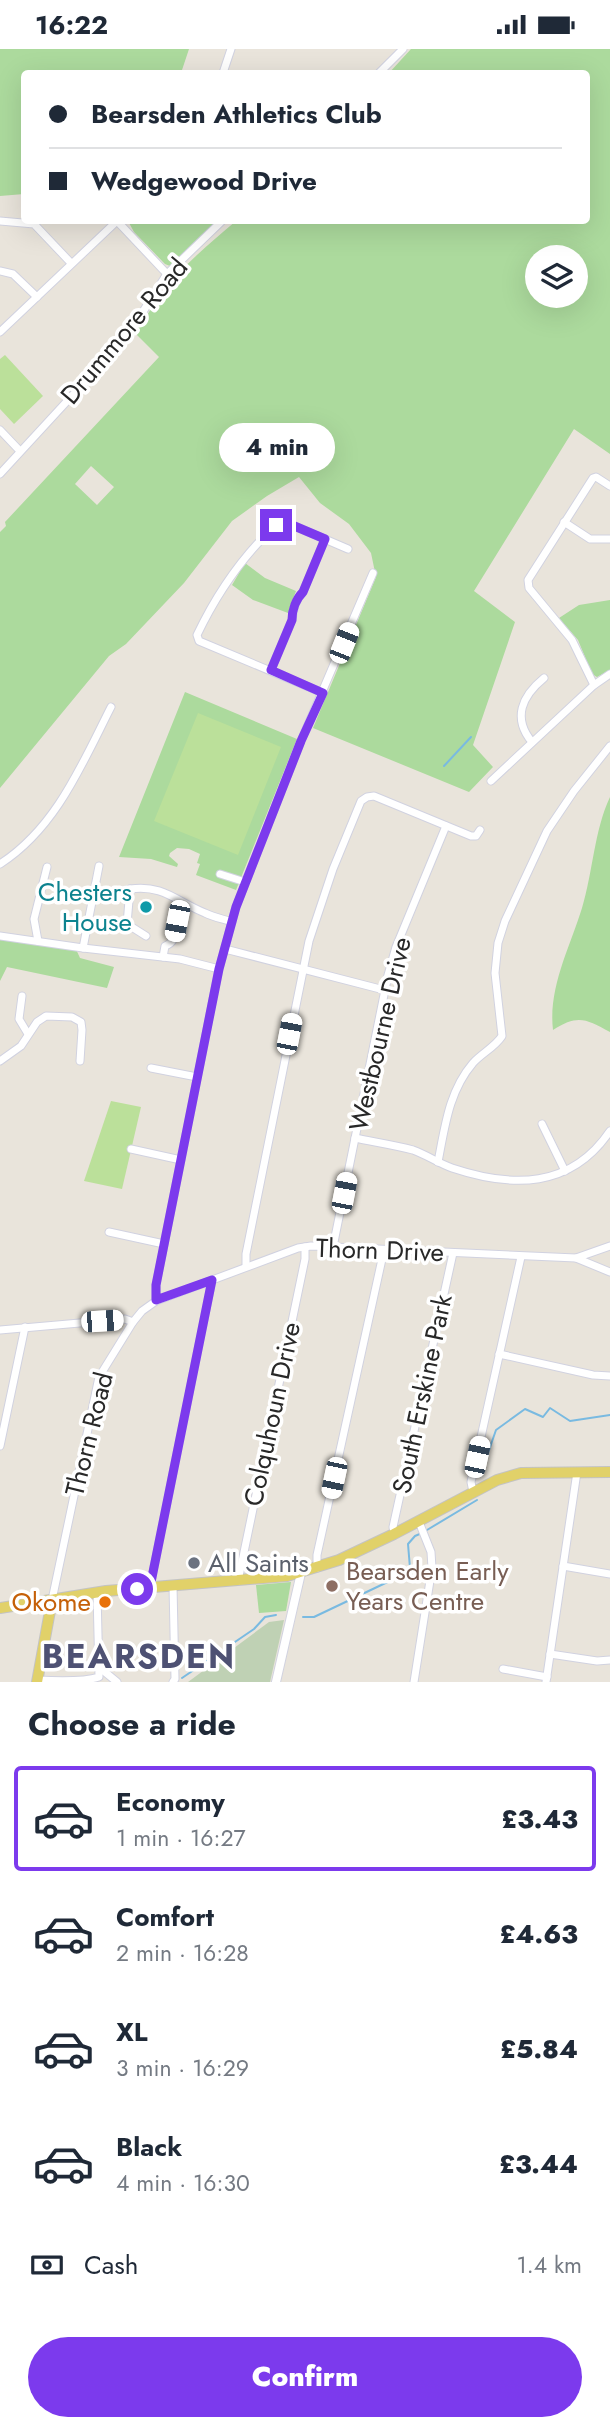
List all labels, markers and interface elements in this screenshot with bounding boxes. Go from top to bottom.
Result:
text: 16:22 [35,6,108,44]
text: Bearsden Athletics Club [91,95,382,133]
text: Wedgewood Drive [91,162,317,200]
map controls [525,245,588,308]
button: layers [525,245,588,308]
street label: Drummore Road [51,250,197,412]
callout: 4 min [218,423,334,473]
text: 4 min [246,430,308,464]
route end [260,509,292,541]
car [327,620,362,666]
place label: Chesters House [38,873,132,941]
car [163,898,192,944]
marker: Chesters House [138,899,154,915]
street label: Westbourne Drive [339,933,421,1135]
car [275,1011,304,1057]
car [330,1170,359,1216]
street label: Thorn Drive [315,1229,445,1271]
street label: South Erskine Park [382,1290,462,1497]
car [81,1309,124,1333]
street label: Colquhoun Drive [234,1318,310,1510]
street label: Thorn Road [55,1368,123,1500]
car [463,1434,492,1480]
car [320,1455,349,1501]
place label: All Saints [208,1544,309,1582]
place label: Bearsden Early Years Centre [346,1552,509,1620]
marker: All Saints [186,1555,202,1571]
route start [121,1573,153,1605]
marker: Bearsden Early Years Centre [324,1578,340,1594]
place label: Okome [12,1583,91,1621]
marker: Okome [97,1594,113,1610]
district label: BEARSDEN [42,1633,236,1680]
text: Choose a ride [28,1701,236,1747]
text: Economy [116,1783,225,1821]
icon: car [32,1787,95,1850]
text: £3.43 [501,1800,578,1838]
text: 1 min · 16:27 [116,1821,246,1855]
text: Comfort [116,1898,214,1936]
icon: car [32,1902,95,1965]
text: £4.63 [499,1915,578,1953]
text: 2 min · 16:28 [116,1936,249,1970]
text: XL [116,2013,148,2051]
icon: car [32,2017,95,2080]
text: £5.84 [500,2030,578,2068]
text: 3 min · 16:29 [116,2051,249,2085]
text: Black [116,2128,182,2166]
icon: car [32,2132,95,2195]
text: £3.44 [499,2145,578,2183]
text: 4 min · 16:30 [116,2166,250,2200]
icon: cash [28,2246,66,2284]
text: Cash [84,2246,138,2284]
text: 1.4 km [516,2248,582,2282]
button: Confirm [28,2337,582,2417]

